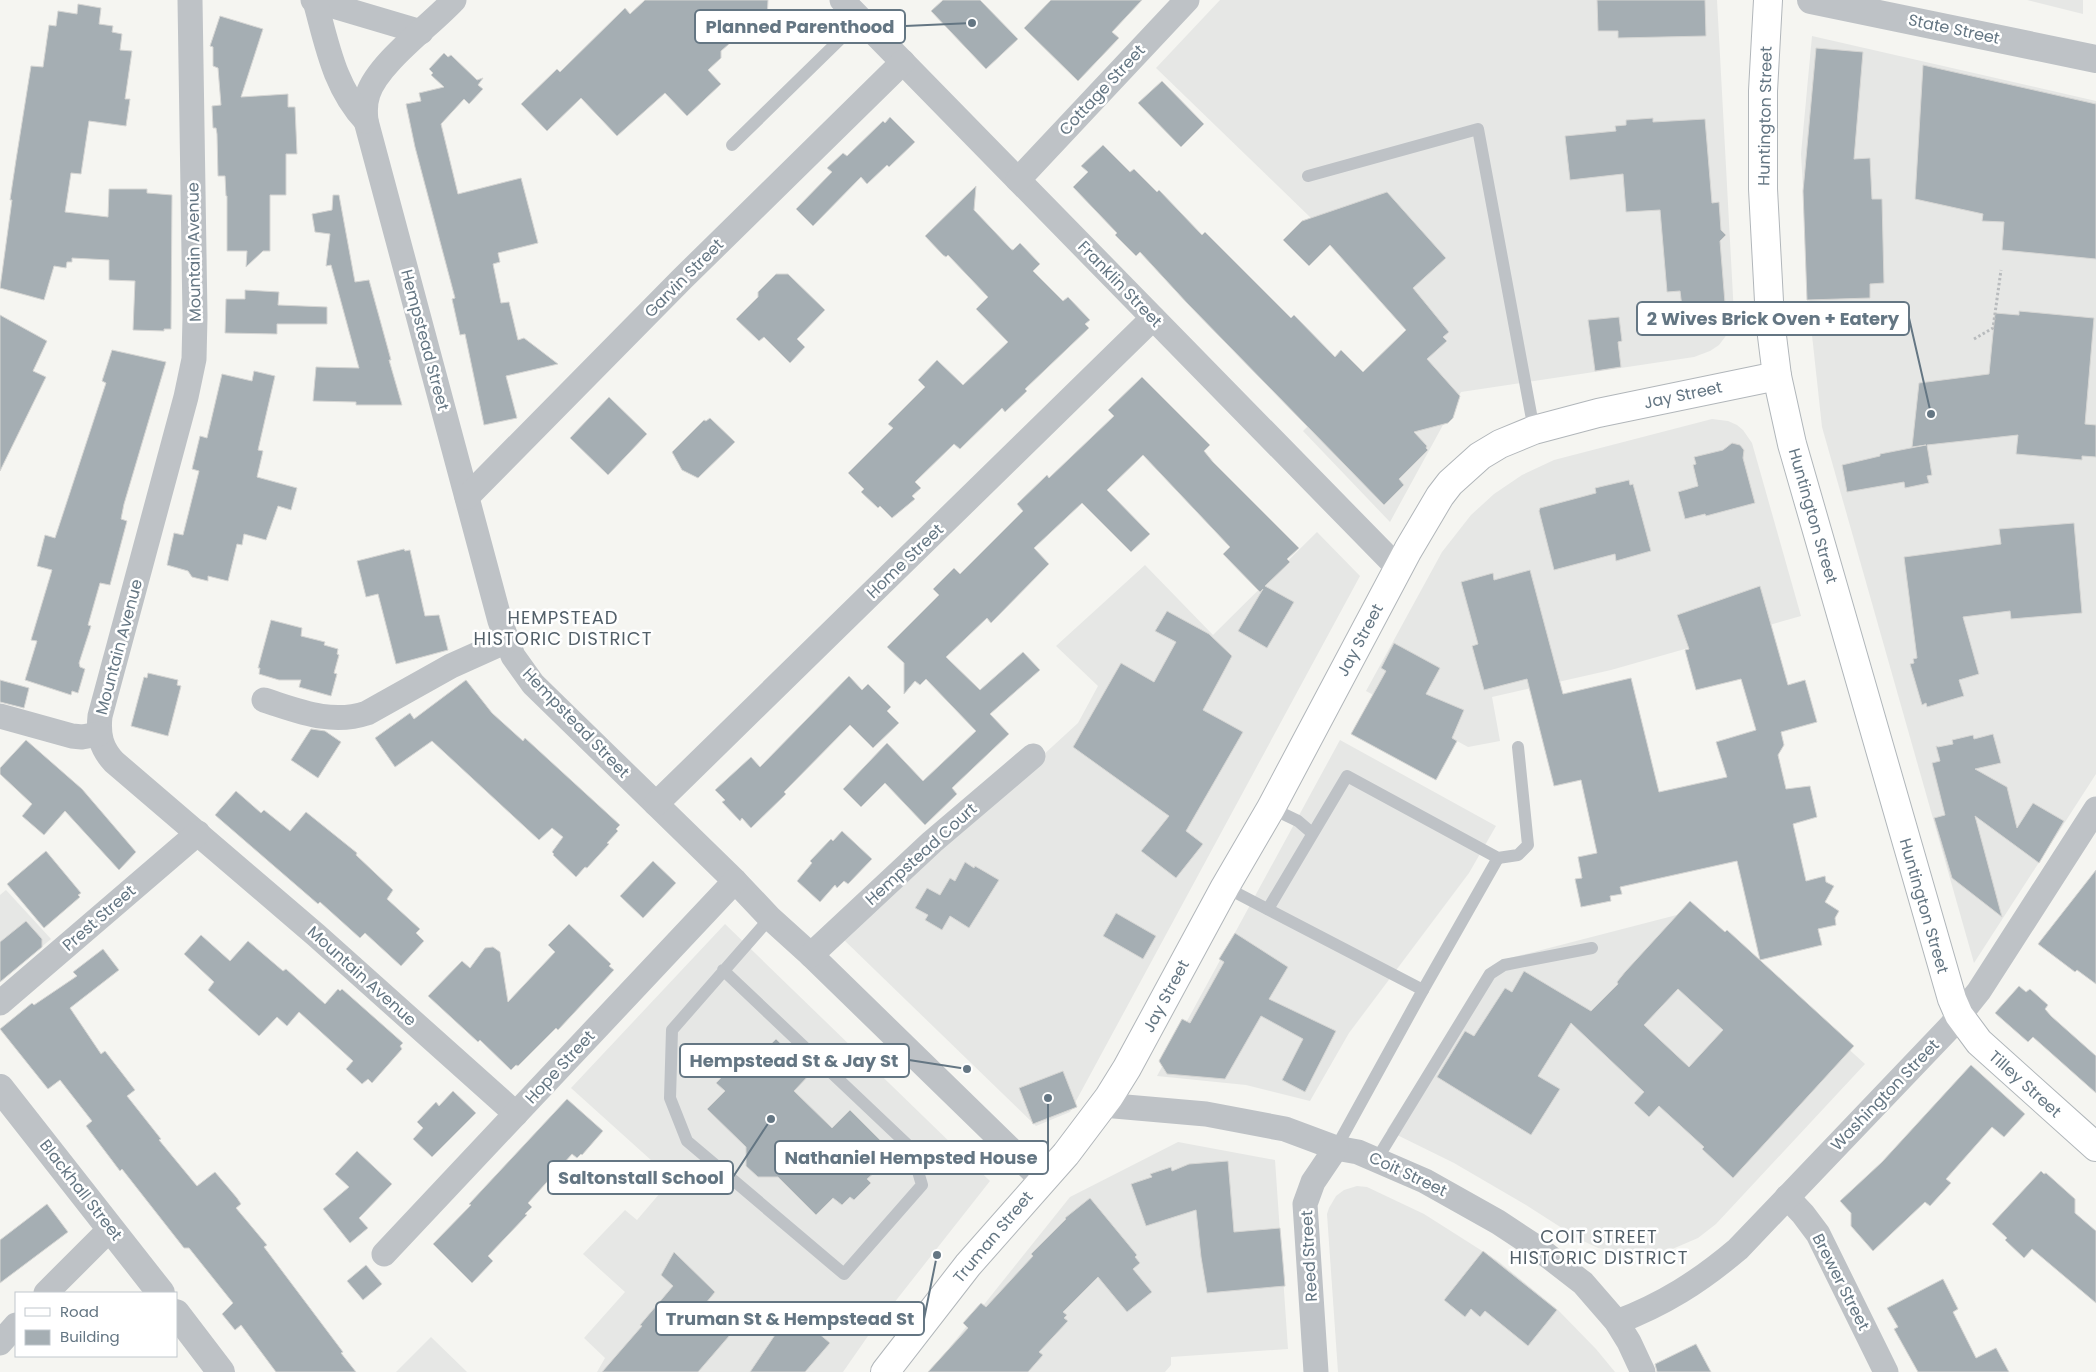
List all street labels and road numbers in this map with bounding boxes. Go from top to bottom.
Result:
street label: State Street [1906,8,2002,50]
street label: Cottage Street [1054,39,1150,141]
street label: Huntington Street [1752,46,1778,186]
street label: Mountain Avenue [181,182,207,322]
street label: Garvin Street [639,233,729,323]
street label: Franklin Street [1073,236,1167,333]
street label: Hempstead Street [395,267,455,413]
street label: Jay Street [1642,375,1724,415]
street label: Huntington Street [1783,446,1843,587]
street label: Home Street [861,518,949,604]
street label: Mountain Avenue [90,576,148,717]
street label: Jay Street [1331,599,1389,680]
street label: Hempstead Street [517,663,635,783]
street label: Hempstead Court [860,798,982,910]
street label: Huntington Street [1894,836,1954,977]
street label: Prest Street [57,880,141,956]
street label: Mountain Avenue [302,921,422,1031]
street label: Jay Street [1137,955,1195,1036]
street label: Hope Street [520,1025,600,1109]
street label: Washington Street [1826,1034,1945,1156]
street label: Tilley Street [1984,1045,2066,1123]
street label: Blackhall Street [34,1135,128,1246]
street label: Coit Street [1365,1146,1451,1202]
street label: Truman Street [948,1186,1038,1288]
street label: Reed Street [1295,1210,1323,1302]
street label: Brewer Street [1807,1230,1875,1335]

